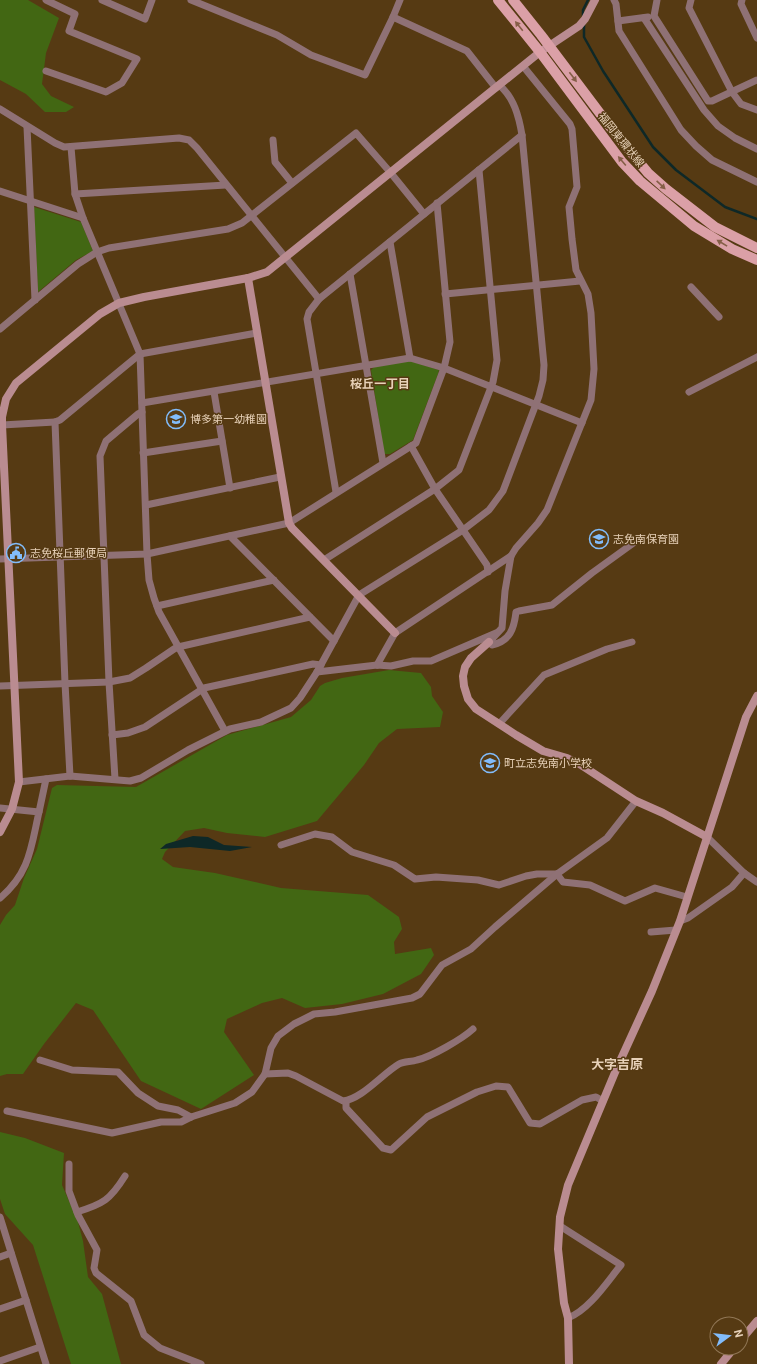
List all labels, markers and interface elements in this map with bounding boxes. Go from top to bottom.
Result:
one-way arrow [515,20,523,31]
one-way arrow [568,71,577,82]
street label: 福岡東環状線 [595,110,647,170]
one-way arrow [617,156,626,167]
one-way arrow [656,180,666,190]
one-way arrow [716,240,728,247]
district label: 桜丘一丁目 [350,377,410,391]
school or university icon: 博多第一幼稚園 [165,408,187,430]
place label: 博多第一幼稚園 [190,413,267,426]
school or university icon: 志免南保育園 [588,528,610,550]
place label: 志免南保育園 [613,533,679,546]
public building icon: 志免桜丘郵便局 [5,542,27,564]
place label: 志免桜丘郵便局 [30,547,107,560]
school or university icon: 町立志免南小学校 [479,752,501,774]
place label: 町立志免南小学校 [504,757,592,770]
district label: 大字吉原 [591,1057,643,1072]
north arrow [709,1316,749,1356]
text: N [731,1328,746,1339]

